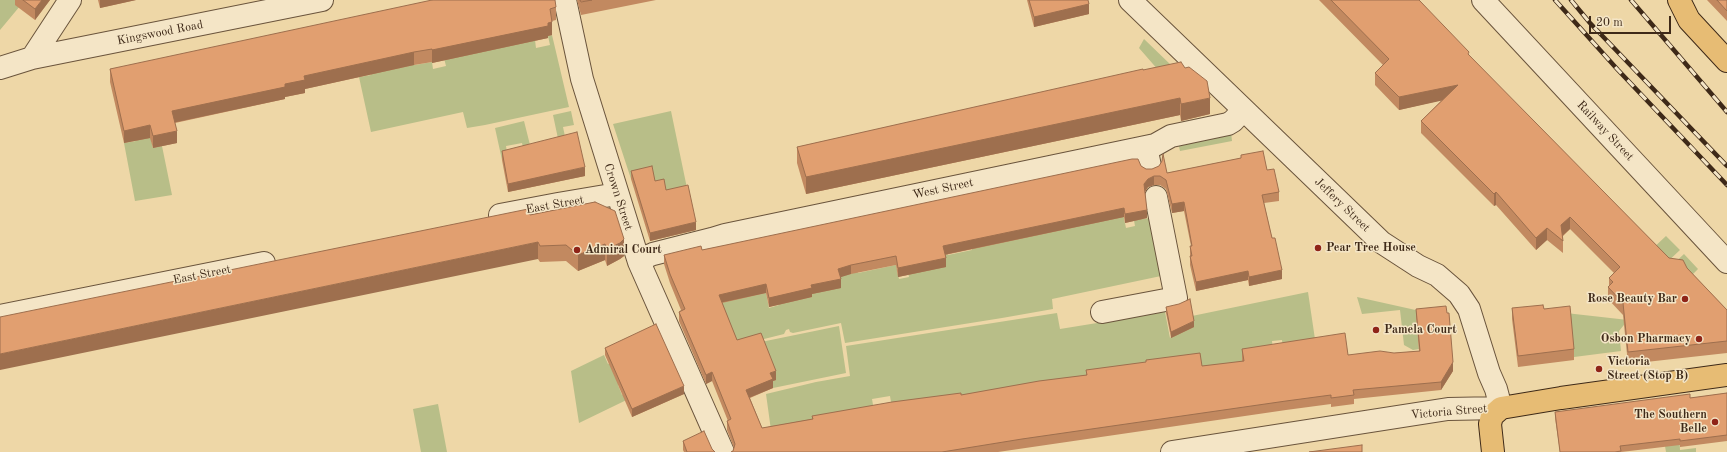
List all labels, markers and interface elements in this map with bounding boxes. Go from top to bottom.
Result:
scale bar [1591,8,1673,34]
text: 20 m [1596,17,1623,29]
street label: Kingswood Road [116,18,204,48]
street label: Railway Street [1573,98,1637,164]
street label: Crown Street [600,162,636,232]
street label: Jeffery Street [1311,175,1373,235]
street label: West Street [911,176,975,202]
street label: East Street [525,193,585,217]
place label: Pear Tree House [1326,241,1416,255]
place label: Admiral Court [585,243,662,257]
marker: Pear Tree House [1313,243,1323,253]
marker: Admiral Court [572,245,582,255]
street label: East Street [172,262,232,288]
place label: Rose Beauty Bar [1587,292,1677,306]
marker: Rose Beauty Bar [1680,294,1690,304]
place label: Pamela Court [1384,323,1457,337]
marker: Pamela Court [1371,325,1381,335]
place label: Osbon Pharmacy [1601,332,1691,346]
marker: Osbon Pharmacy [1694,334,1704,344]
place label: Victoria Street (Stop B) [1607,355,1688,383]
marker: Victoria Street (Stop B) [1594,364,1604,374]
street label: Victoria Street [1410,401,1488,423]
place label: The Southern Belle [1634,408,1707,436]
marker: The Southern Belle [1710,417,1720,427]

